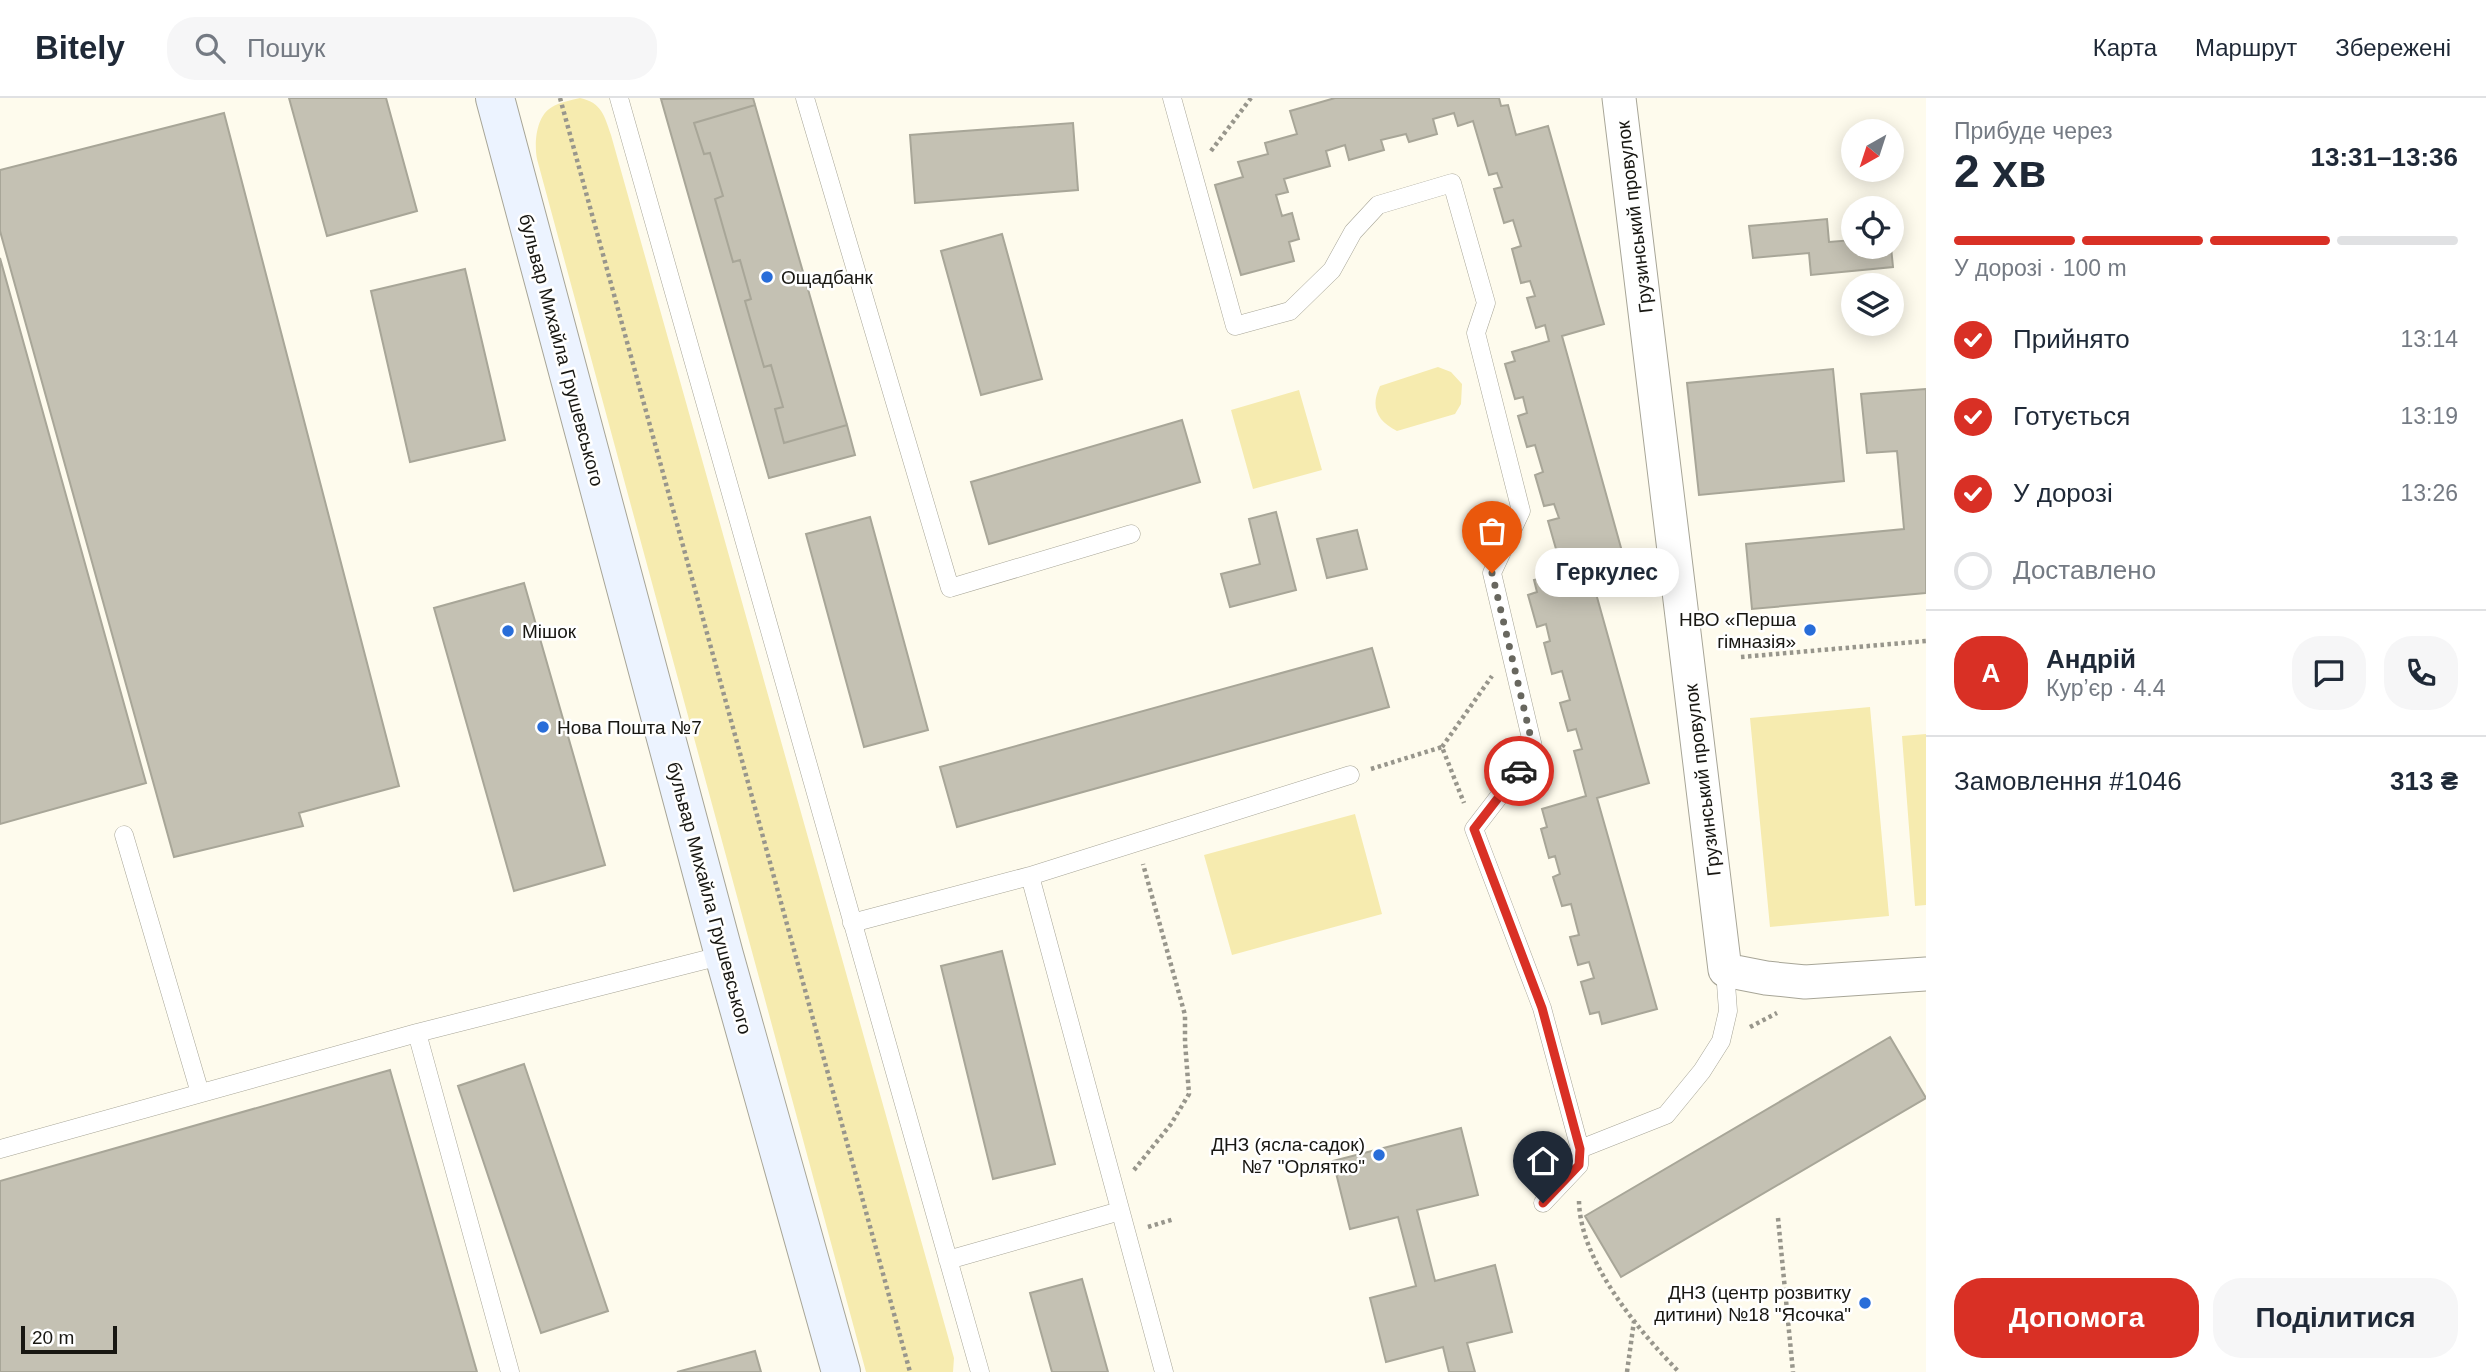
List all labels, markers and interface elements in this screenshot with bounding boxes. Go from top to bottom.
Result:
search box [167,17,657,80]
text: Bitely [35,29,125,66]
icon: search [191,29,229,67]
text: Пошук [247,33,325,63]
text: Карта [2093,34,2157,61]
text: Маршрут [2195,34,2297,61]
text: Збережені [2335,34,2451,61]
text: Прибуде через [1954,118,2113,144]
street label: Грузинський провулок [1612,119,1657,314]
north arrow [1841,119,1904,182]
map controls [1841,119,1904,336]
text: 13:31–13:36 [2311,142,2458,172]
text: 2 хв [1954,145,2046,197]
button: locate [1841,196,1904,259]
street label: бульвар Михайла Грушевського [515,212,608,489]
text: У дорозі · 100 m [1954,255,2127,281]
place label: Ощадбанк [781,267,874,288]
marker: Ощадбанк [759,269,775,285]
button: layers [1841,273,1904,336]
icon: check [1954,321,1992,359]
text: Прийнято [2013,324,2130,354]
text: 13:14 [2400,326,2458,352]
icon: check [1954,398,1992,436]
text: Готується [2013,401,2130,431]
text: 13:19 [2400,403,2458,429]
icon: check [1954,475,1992,513]
text: У дорозі [2013,478,2113,508]
text: 13:26 [2400,480,2458,506]
pin [1462,501,1522,573]
icon: bag [1473,512,1511,550]
callout: Геркулес [1534,548,1678,598]
text: Доставлено [2013,555,2156,585]
text: Геркулес [1556,559,1658,585]
place label: НВО «Перша гімназія» [1679,609,1796,652]
place label: Мішок [522,621,577,642]
marker: НВО «Перша гімназія» [1802,622,1818,638]
marker: Мішок [500,623,516,639]
button: chat [2292,636,2366,710]
button: phone [2384,636,2458,710]
text: Андрій [2046,644,2136,674]
text: А [1982,658,2000,688]
text: Кур’єр · 4.4 [2046,675,2165,701]
street label: Грузинський провулок [1680,682,1725,877]
place label: Нова Пошта №7 [557,717,702,738]
marker: Нова Пошта №7 [535,719,551,735]
courier [1484,736,1554,806]
icon: car [1500,752,1538,790]
street label: бульвар Михайла Грушевського [663,760,756,1037]
text: Замовлення #1046 [1954,766,2182,796]
text: 313 ₴ [2390,766,2458,796]
pin [1513,1131,1573,1203]
place label: ДНЗ (ясла-садок) №7 "Орлятко" [1211,1134,1365,1177]
icon: home [1524,1142,1562,1180]
marker: ДНЗ (ясла-садок) №7 "Орлятко" [1371,1147,1387,1163]
button: Допомога [1954,1278,2199,1358]
button: Поділитися [2213,1278,2458,1358]
place label: ДНЗ (центр розвитку дитини) №18 "Ясочка" [1654,1282,1851,1325]
marker: ДНЗ (центр розвитку дитини) №18 "Ясочка" [1857,1295,1873,1311]
scale bar [21,1323,117,1355]
text: 20 m [32,1327,74,1348]

